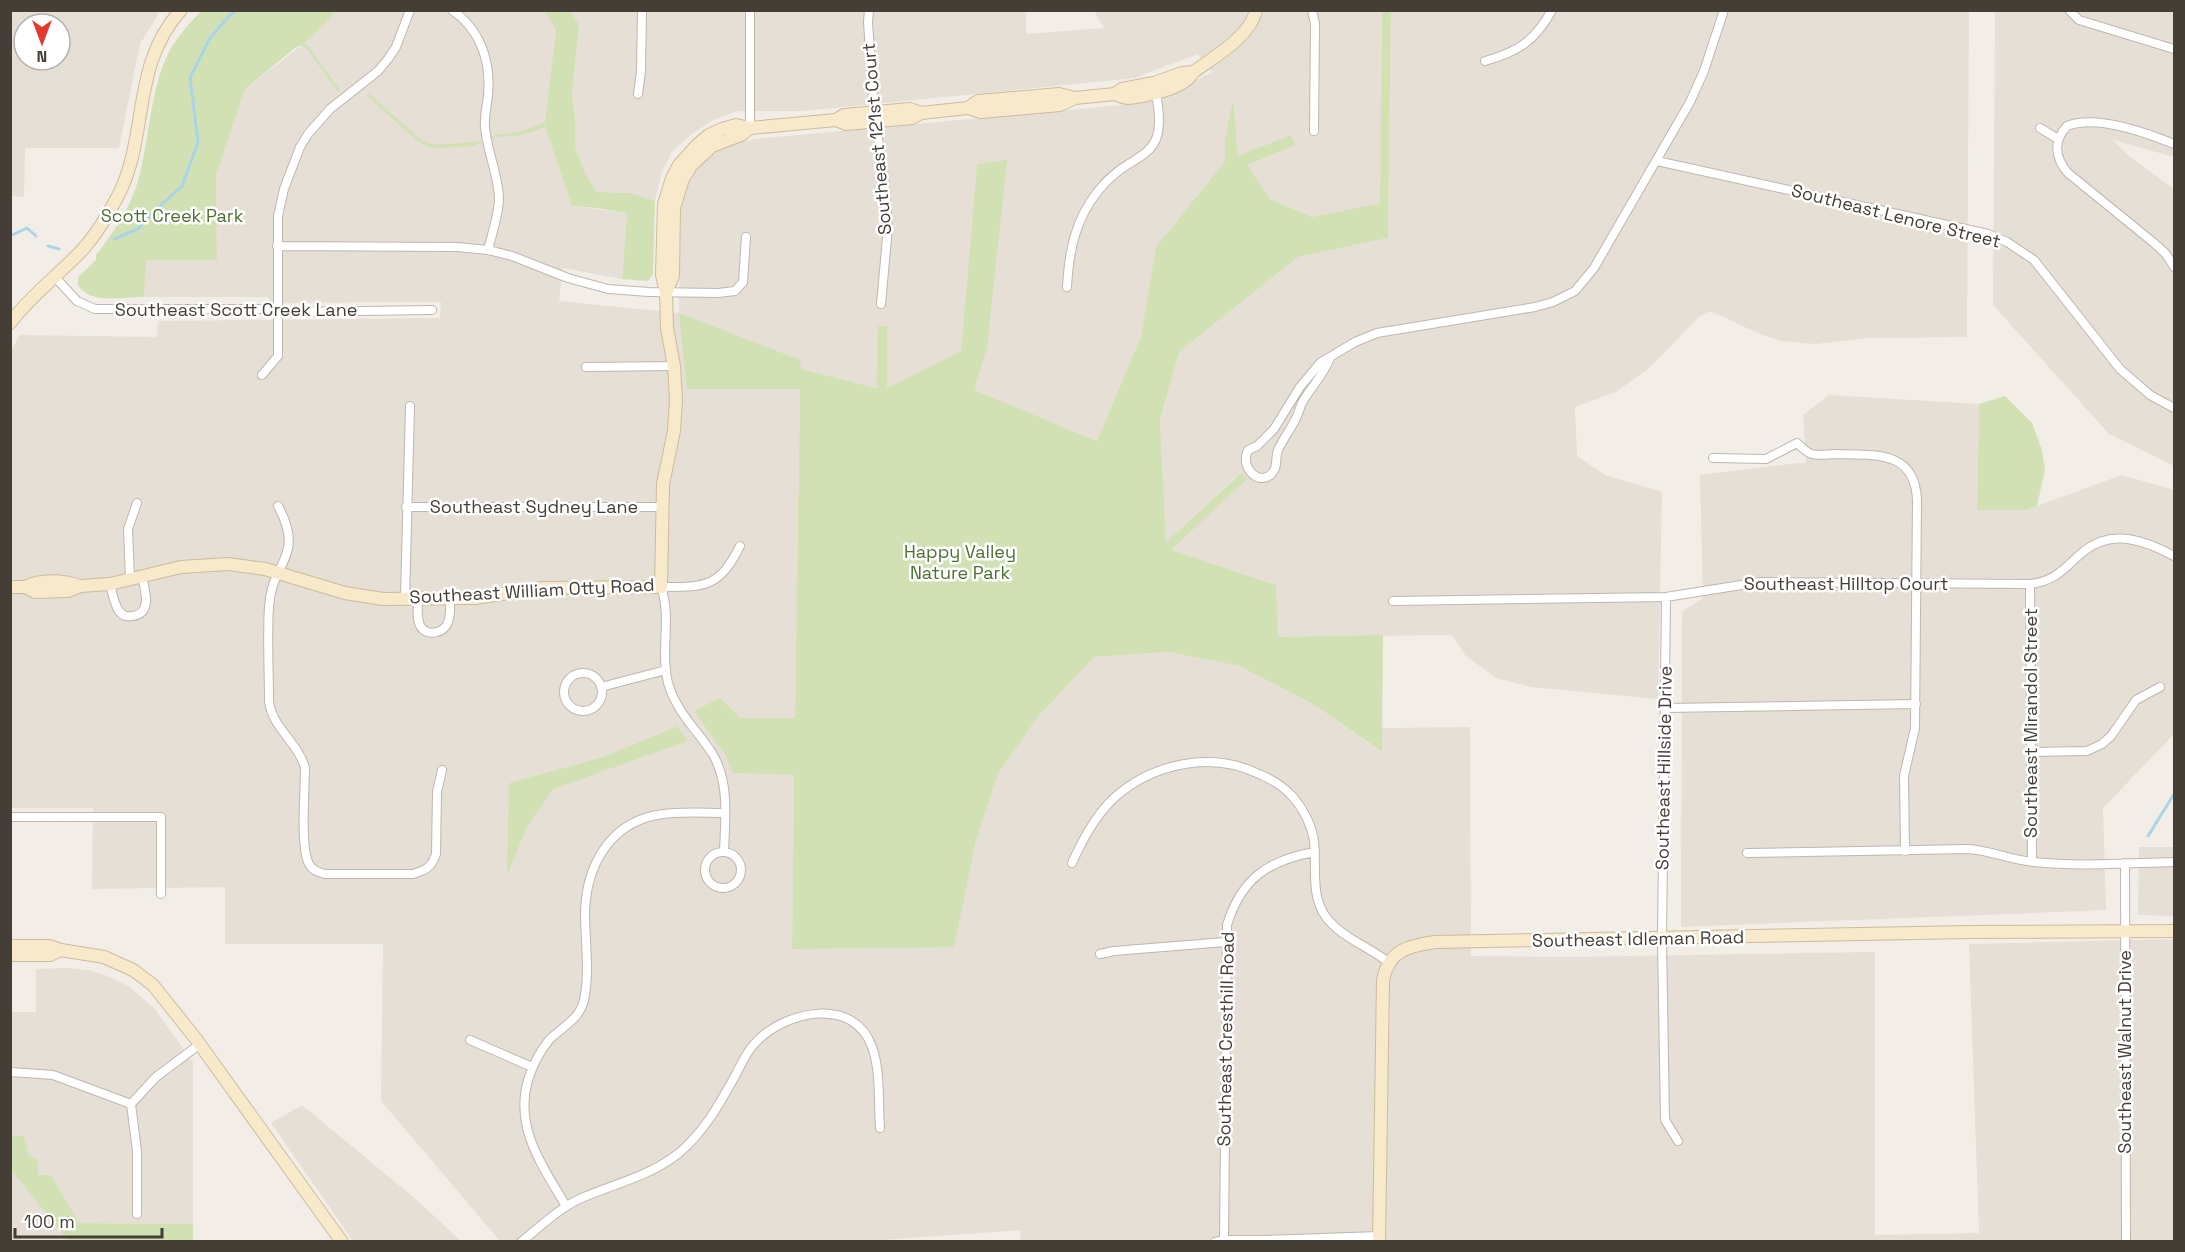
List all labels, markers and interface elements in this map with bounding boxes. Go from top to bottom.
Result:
north arrow [12,12,72,72]
street label: Southeast 121st Court [857,42,896,236]
text: N [37,46,47,67]
street label: Southeast Lenore Street [1789,178,2003,253]
park label: Scott Creek Park [101,204,244,227]
street label: Southeast Scott Creek Lane [115,298,357,321]
street label: Southeast Sydney Lane [430,495,638,518]
park label: Happy Valley Nature Park [904,540,1016,584]
street label: Southeast Hilltop Court [1744,572,1948,595]
street label: Southeast William Otty Road [409,573,655,608]
street label: Southeast Mirandol Street [2019,608,2042,838]
street label: Southeast Hillside Drive [1650,666,1677,870]
street label: Southeast Idleman Road [1532,925,1744,952]
street label: Southeast Cresthill Road [1212,931,1239,1147]
street label: Southeast Walnut Drive [2113,950,2136,1154]
scale bar [15,1201,162,1239]
text: 100 m [24,1210,75,1233]

